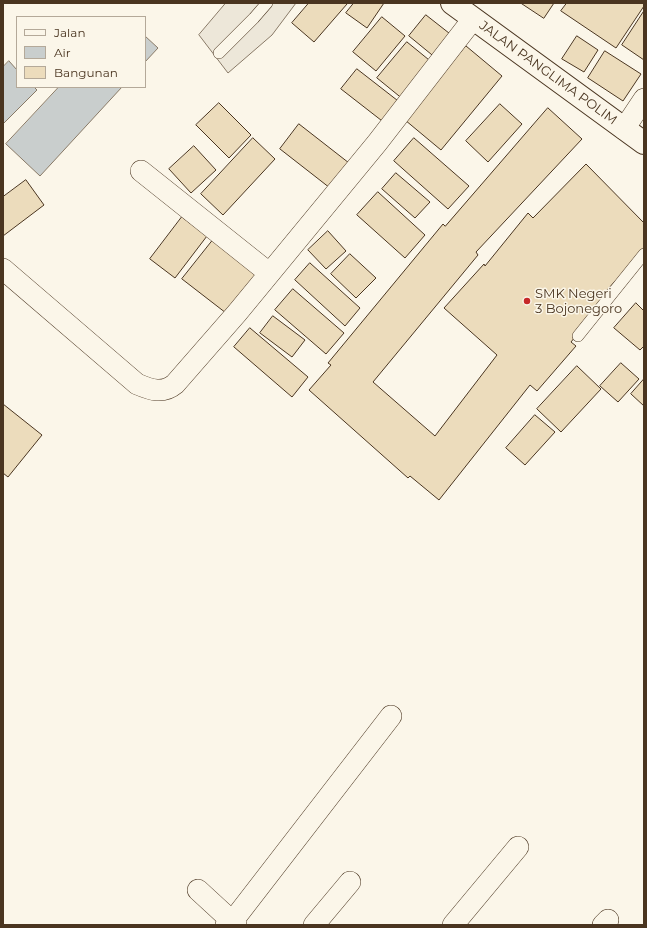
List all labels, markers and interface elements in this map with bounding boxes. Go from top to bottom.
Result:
legend [16,16,146,88]
street label: JALAN PANGLIMA POLIM [476,18,620,128]
text: Jalan [54,25,86,40]
text: Air [54,45,71,60]
text: Bangunan [54,65,118,80]
place label: SMK Negeri 3 Bojonegoro [535,286,622,317]
marker: SMK Negeri 3 Bojonegoro [522,296,532,306]

